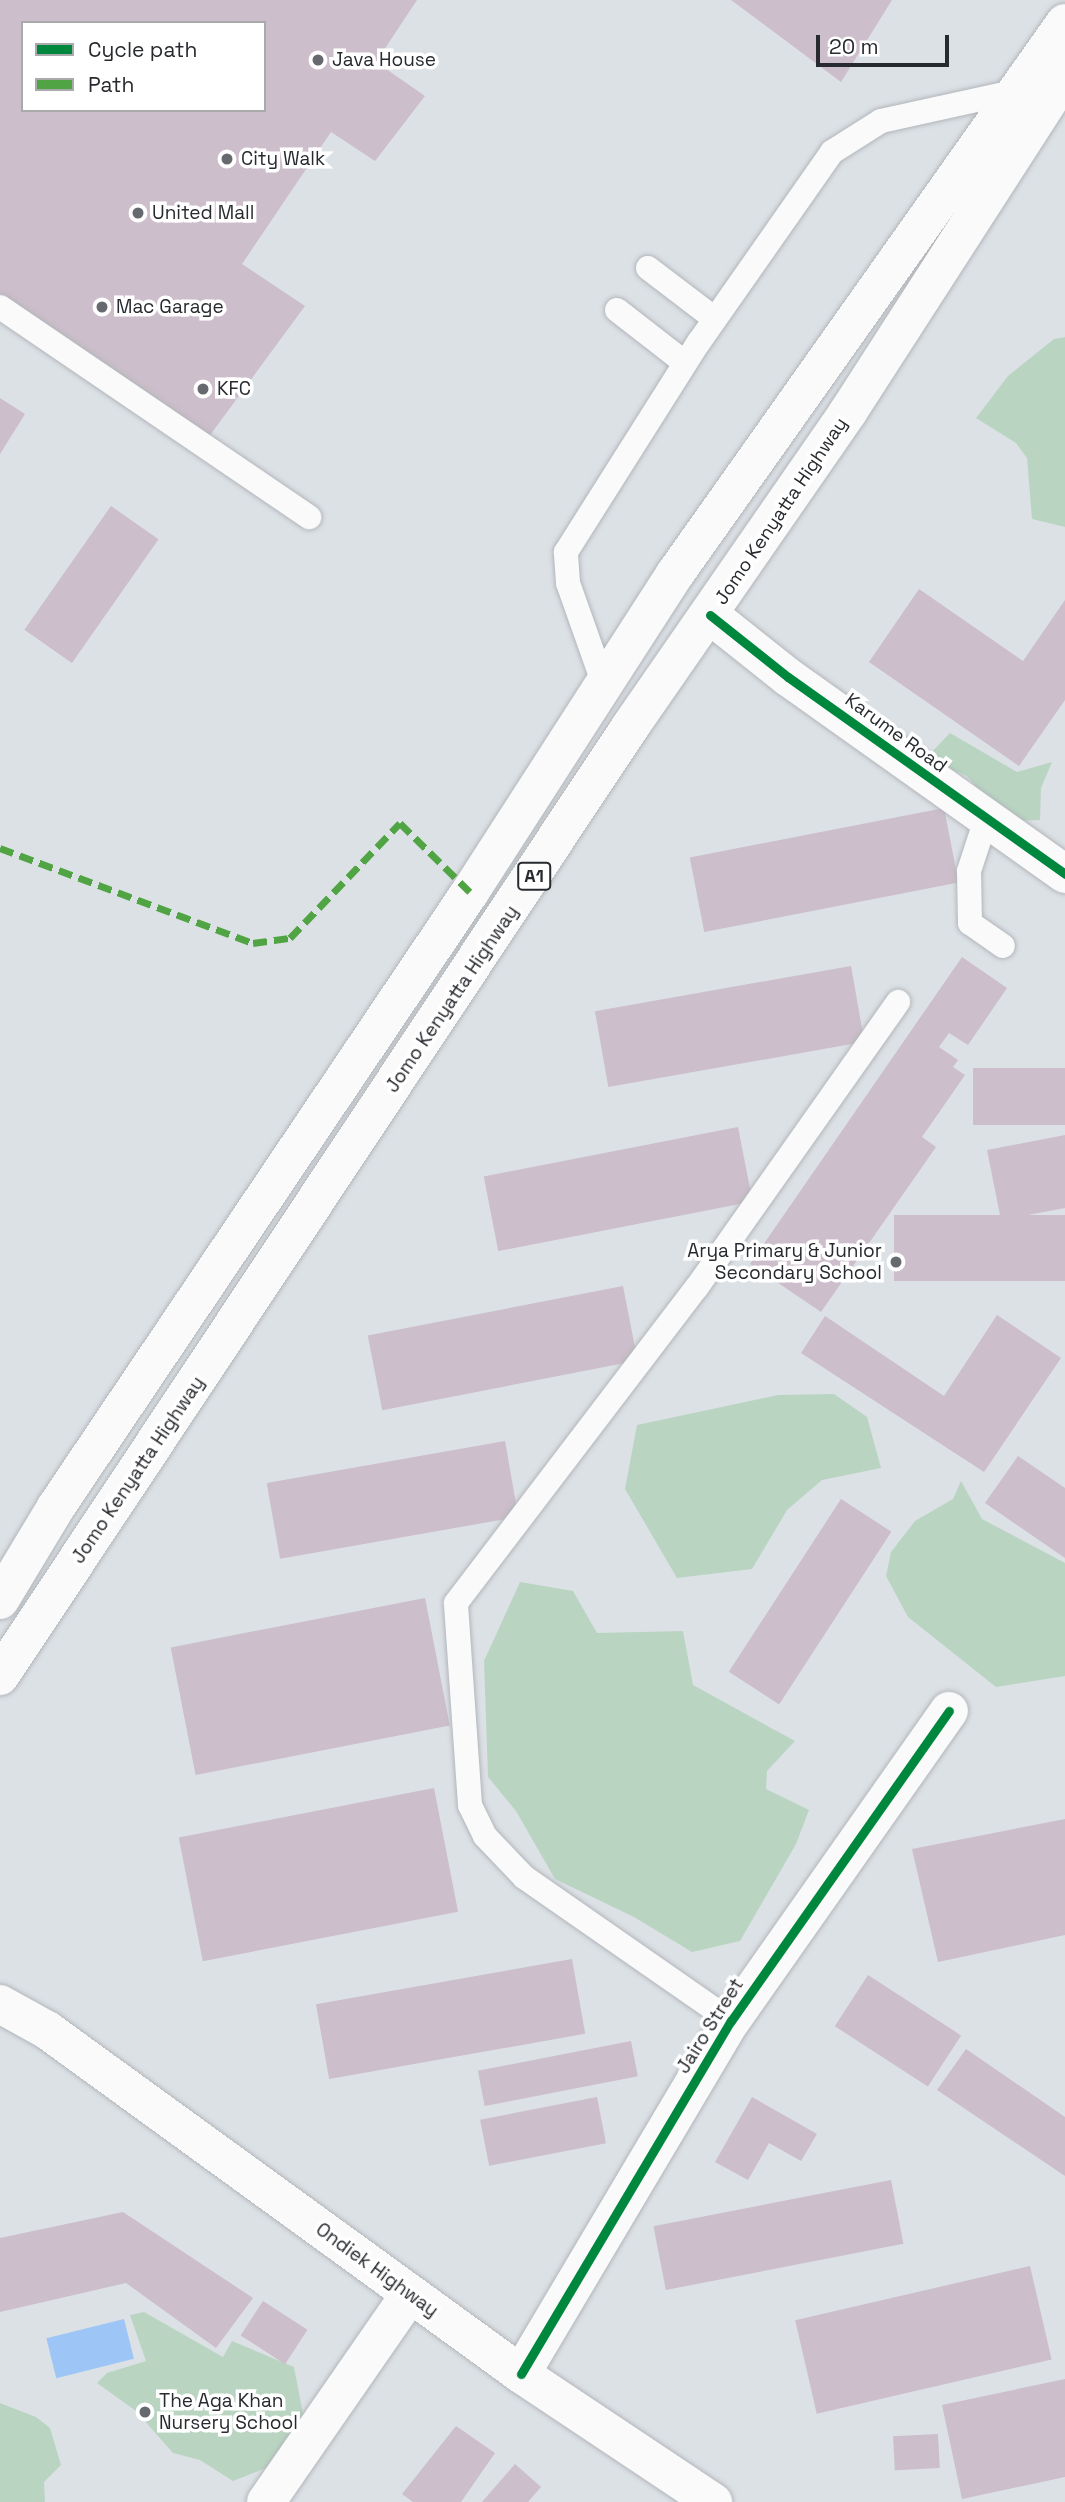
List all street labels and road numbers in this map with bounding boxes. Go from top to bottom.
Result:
street label: Jomo Kenyatta Highway [710,413,852,609]
street label: Karume Road [841,688,951,778]
road number: A1 [516,862,552,890]
street label: Jomo Kenyatta Highway [381,901,523,1097]
street label: Jomo Kenyatta Highway [67,1372,209,1568]
street label: Jairo Street [672,1974,748,2078]
street label: Ondiek Highway [311,2218,443,2322]

